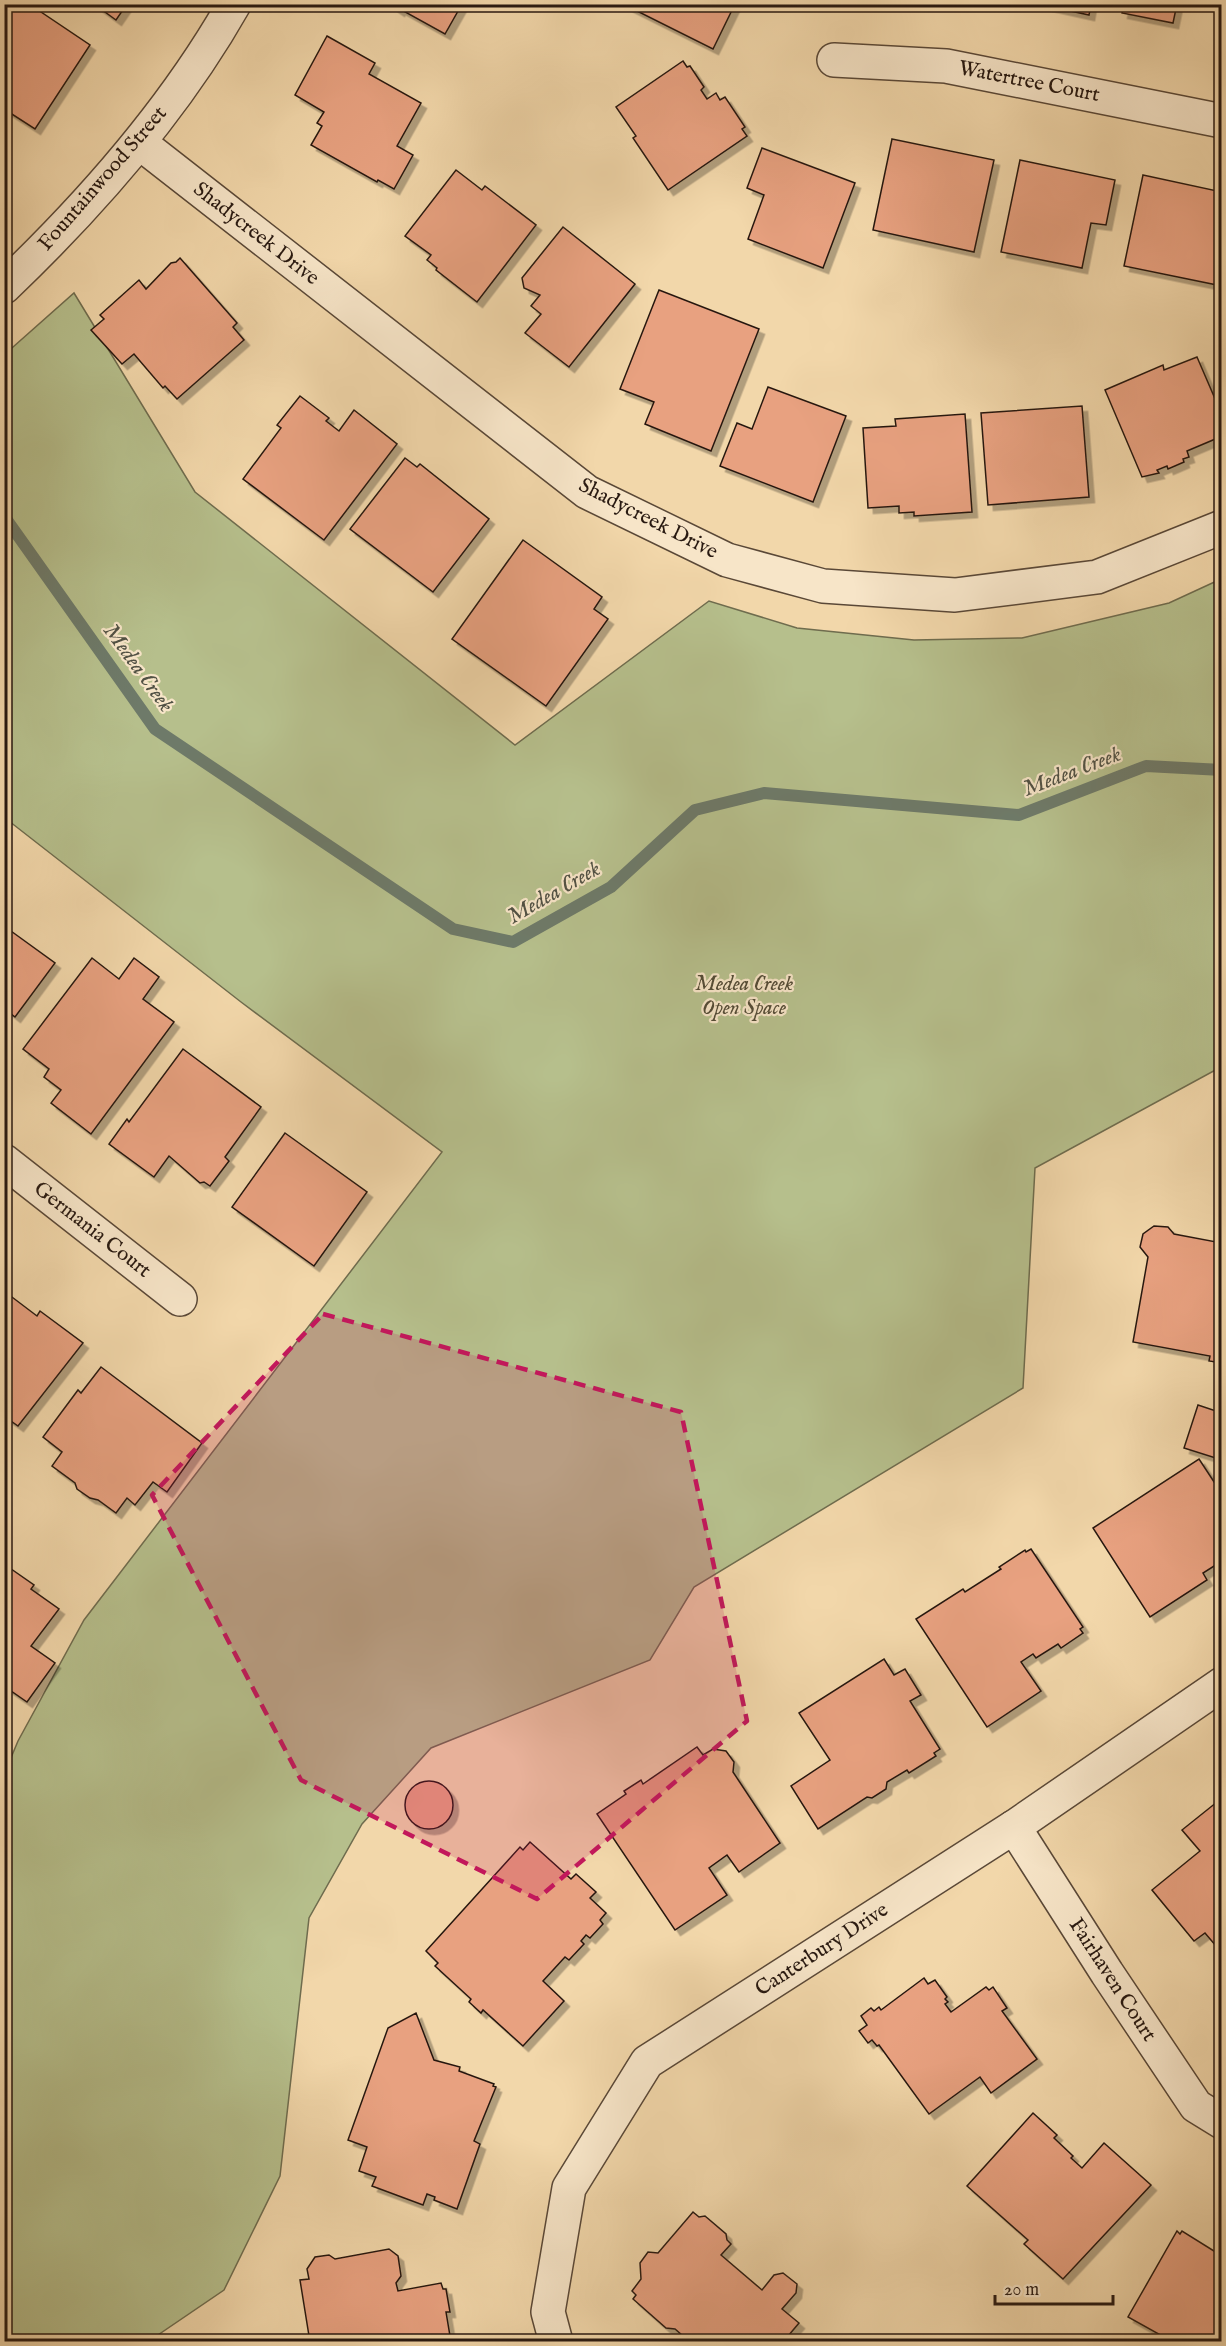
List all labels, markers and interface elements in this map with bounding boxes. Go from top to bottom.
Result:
street label: Watertree Court [956,55,1102,109]
street label: Fountainwood Street [33,101,173,257]
street label: Shadycreek Drive [187,176,325,292]
street label: Shadycreek Drive [574,472,723,566]
water label: Medea Creek [96,618,180,718]
water label: Medea Creek [1019,740,1125,804]
water label: Medea Creek [502,855,606,931]
park label: Medea Creek Open Space [695,971,794,1022]
street label: Germania Court [28,1176,156,1284]
street label: Canterbury Drive [750,1897,894,2003]
street label: Fairhaven Court [1062,1913,1162,2047]
scale bar [995,2268,1114,2306]
text: 20 m [1004,2279,1039,2302]

